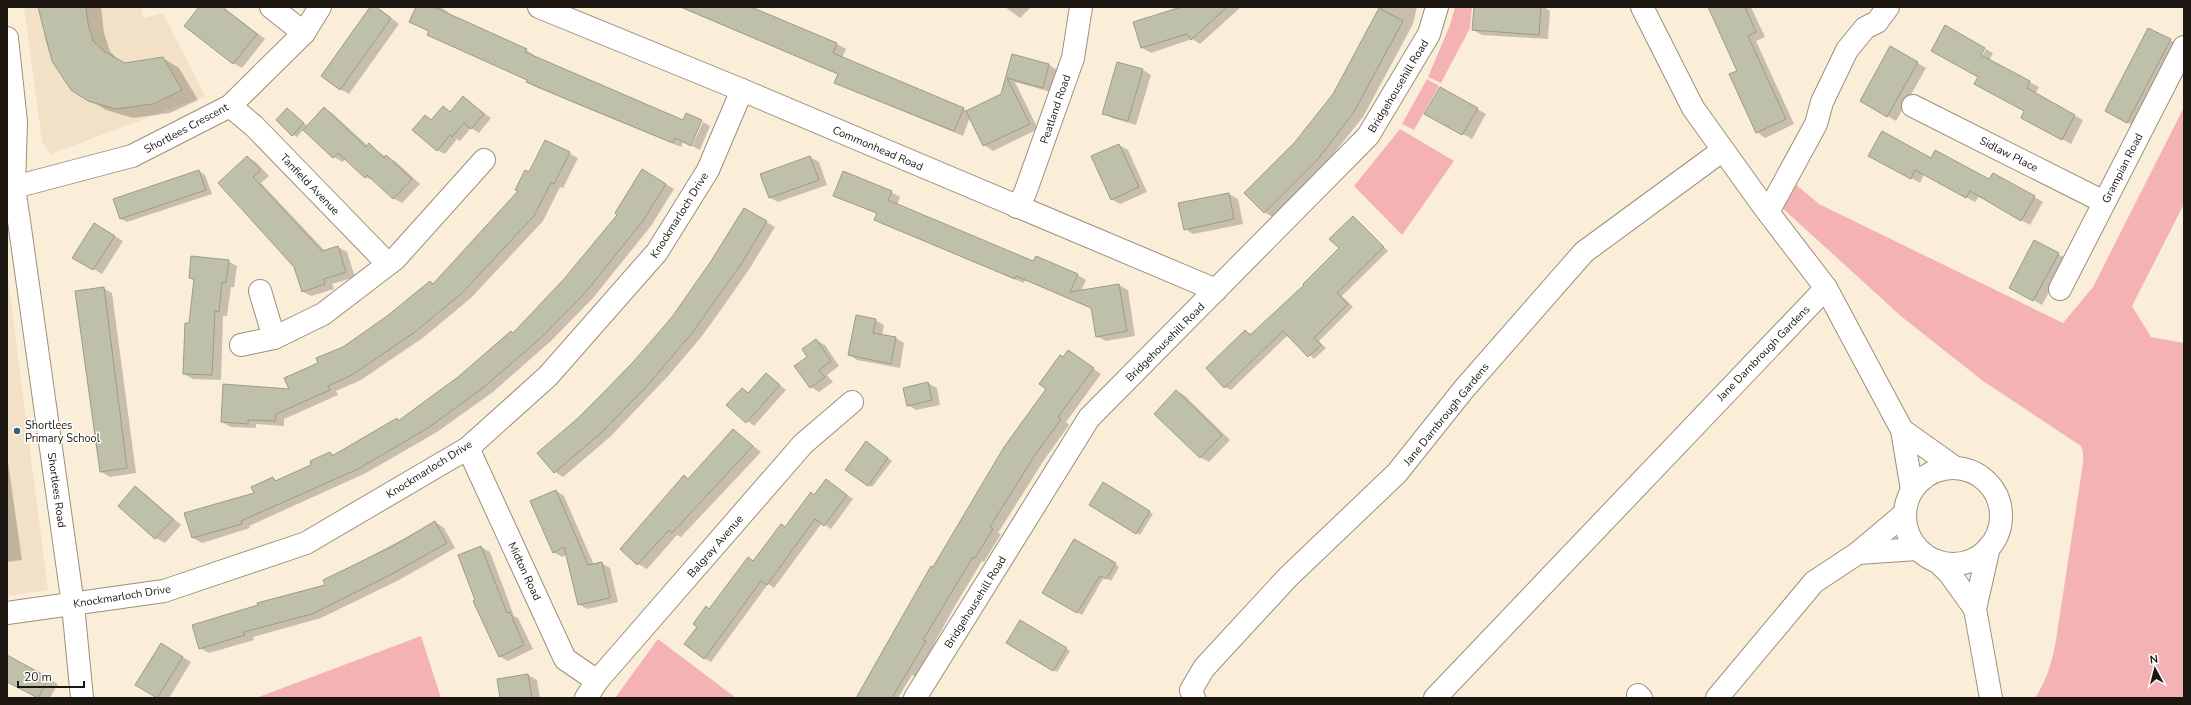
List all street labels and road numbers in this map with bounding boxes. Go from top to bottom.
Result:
street label: Bridgehousehill Road [1365,37,1432,136]
street label: Peatland Road [1037,72,1074,146]
street label: Shortlees Crescent [141,100,231,157]
street label: Commonhead Road [830,123,925,174]
street label: Grampian Road [2098,131,2147,206]
street label: Sidlaw Place [1977,133,2041,176]
street label: Tanfield Avenue [277,150,343,218]
street label: Knockmarloch Drive [647,169,712,261]
street label: Bridgehousehill Road [1123,300,1208,385]
street label: Jane Darnbrough Gardens [1713,302,1813,405]
street label: Jane Darnbrough Gardens [1400,360,1493,470]
street label: Knockmarloch Drive [383,437,475,502]
street label: Shortlees Road [44,451,69,529]
street label: Balgray Avenue [684,512,747,581]
street label: Midton Road [504,540,545,603]
street label: Bridgehousehill Road [941,553,1010,651]
street label: Knockmarloch Drive [72,581,172,612]

